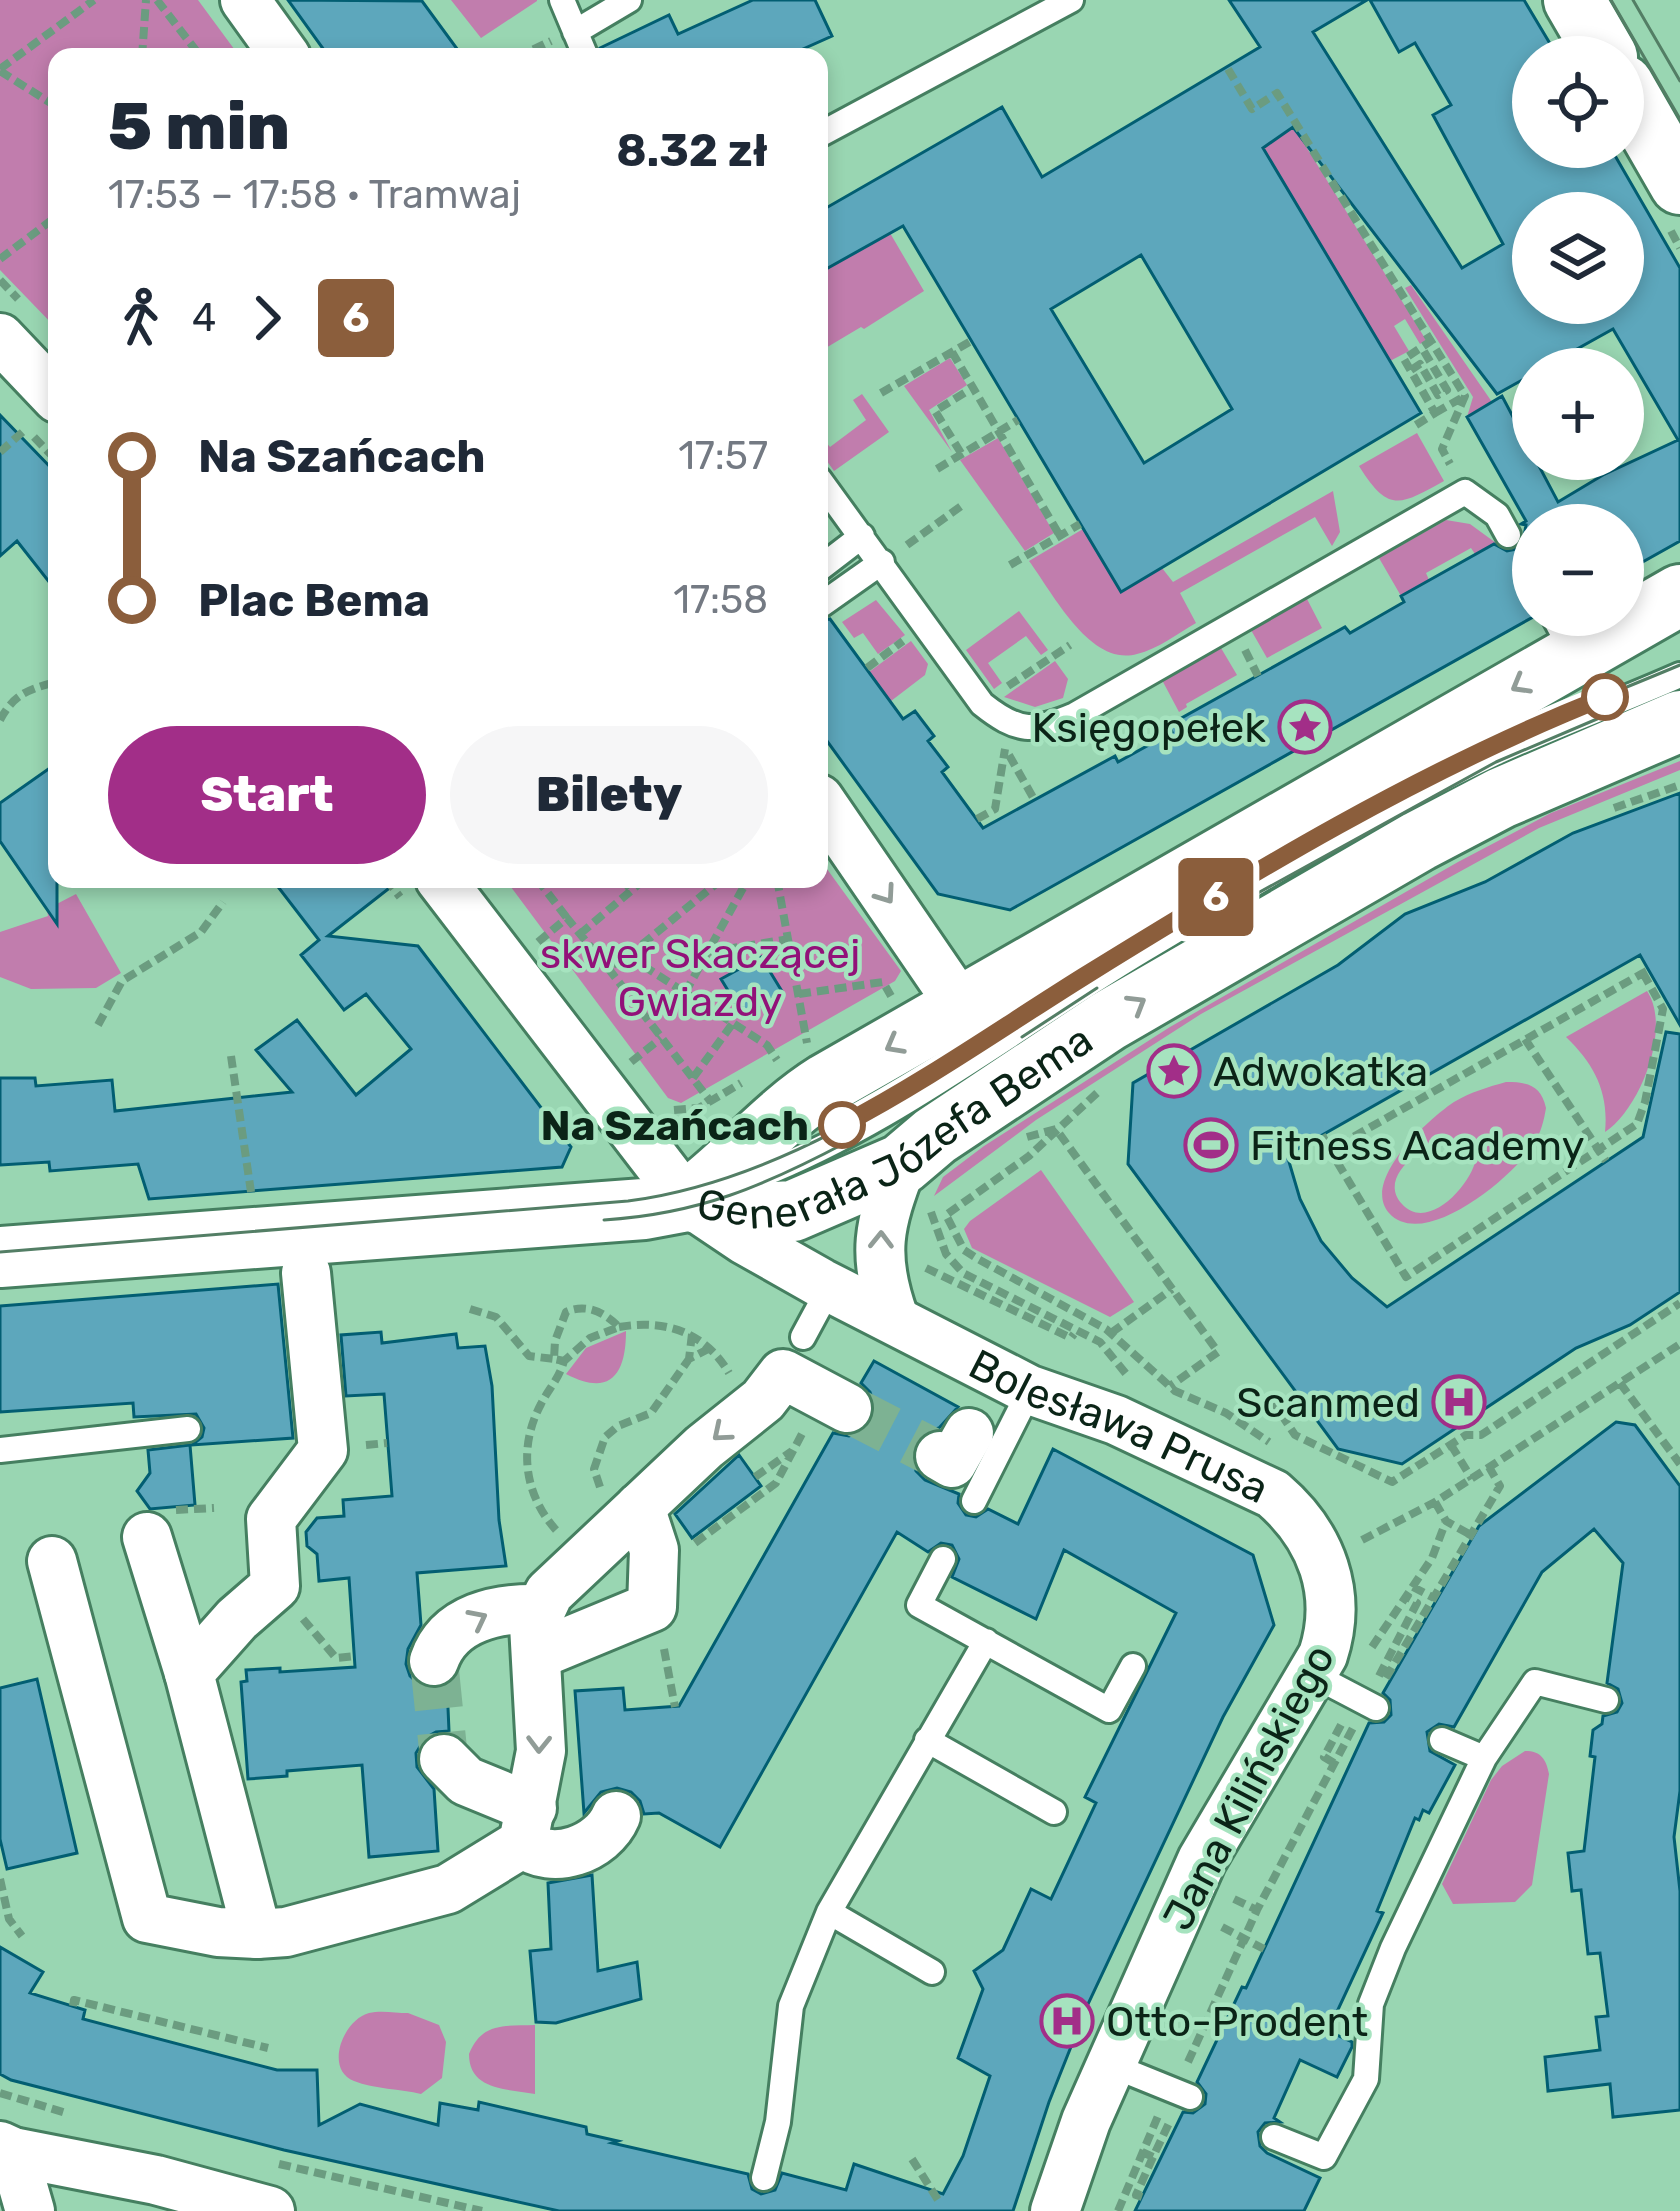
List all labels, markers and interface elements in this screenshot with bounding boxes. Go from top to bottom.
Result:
map controls [1512,36,1644,636]
button: locate [1512,36,1644,168]
text: 5 min [108,87,290,166]
text: 8.32 zł [616,124,768,177]
text: 17:53 – 17:58 · Tramwaj [108,172,521,218]
button: layers [1512,192,1644,324]
icon: walk [108,285,174,351]
icon: forward [234,285,300,351]
text: 6 [342,293,370,343]
text: 4 [192,295,216,341]
button: + [1512,348,1644,480]
text: Na Szańcach [198,430,486,483]
text: 17:57 [678,433,768,479]
button: − [1512,504,1644,636]
text: Plac Bema [198,574,430,627]
text: 17:58 [673,577,768,623]
one-way arrow [1511,671,1533,694]
unlabelled marker [1583,675,1627,719]
place icon: Księgopełek [1277,699,1333,755]
place label: Księgopełek [1031,703,1266,753]
button: Start [108,726,426,864]
button: Bilety [450,726,768,864]
line badge: 6 [1177,858,1255,936]
text: 6 [1202,872,1230,922]
one-way arrow [872,881,894,903]
park label: skwer Skaczącej Gwiazdy [540,929,860,1027]
one-way arrow [1124,996,1146,1018]
street label: Generała Józefa Bema [693,1015,1102,1240]
one-way arrow [885,1031,907,1054]
place icon: Adwokatka [1146,1043,1202,1099]
place label: Adwokatka [1213,1047,1428,1097]
place label: Na Szańcach [541,1101,809,1151]
marker: Na Szańcach [820,1103,864,1147]
sports icon: Fitness Academy [1183,1117,1239,1173]
place label: Fitness Academy [1250,1121,1585,1171]
one-way arrow [868,1230,894,1248]
street label: Bolesława Prusa [961,1339,1276,1514]
hospital icon: Scanmed [1431,1374,1487,1430]
place label: Scanmed [1236,1378,1420,1428]
one-way arrow [713,1419,735,1441]
one-way arrow [465,1611,487,1634]
street label: Jana Kilińskiego [1153,1636,1345,1939]
one-way arrow [527,1735,553,1754]
hospital icon: Otto-Prodent [1039,1993,1095,2049]
place label: Otto-Prodent [1106,1997,1368,2047]

